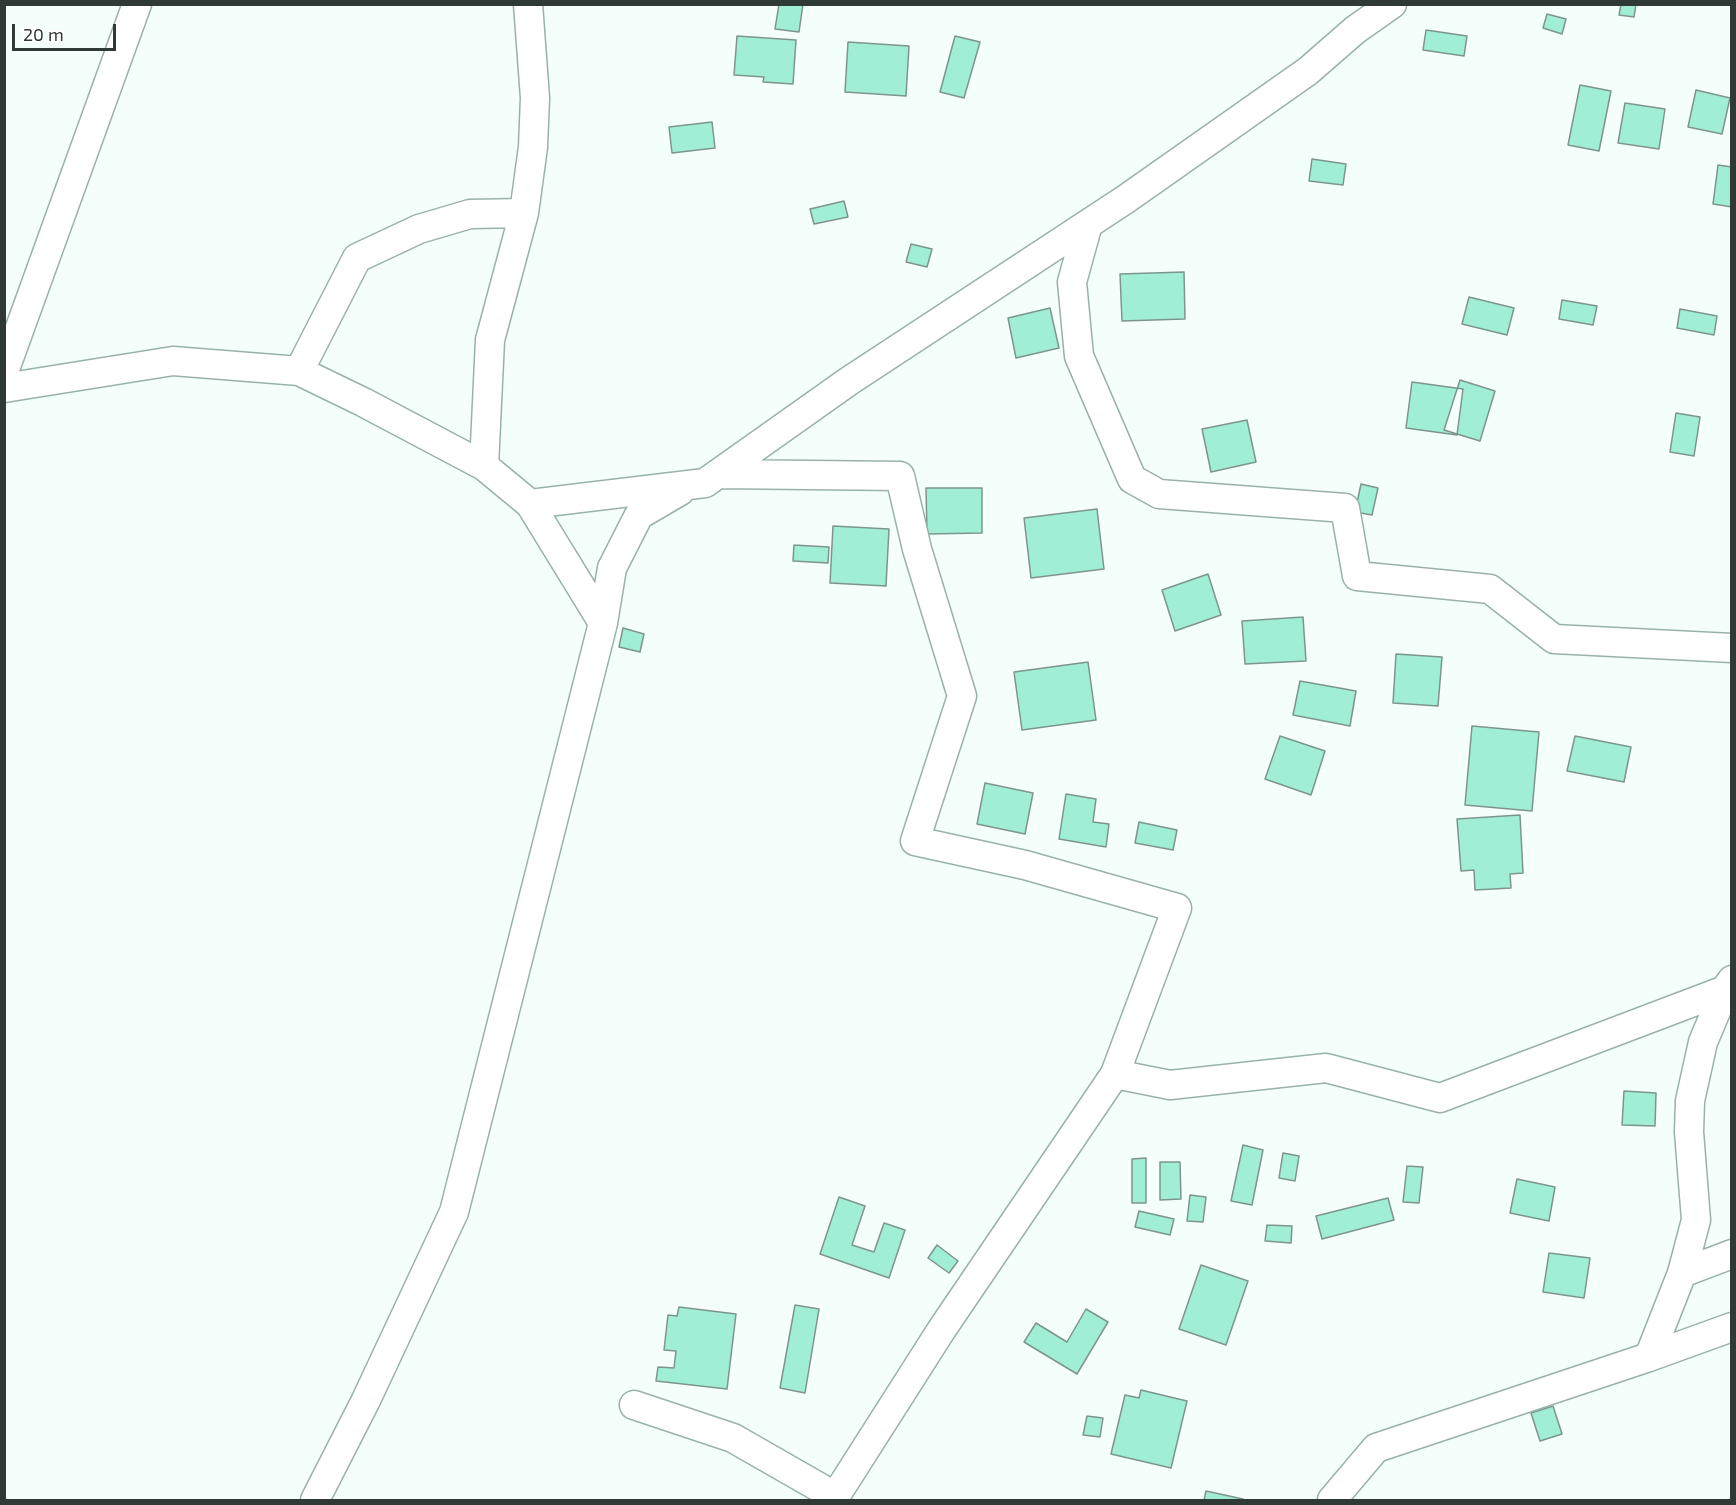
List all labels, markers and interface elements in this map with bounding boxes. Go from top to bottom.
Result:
scale bar [15,12,118,50]
text: 20 m [23,23,64,45]

